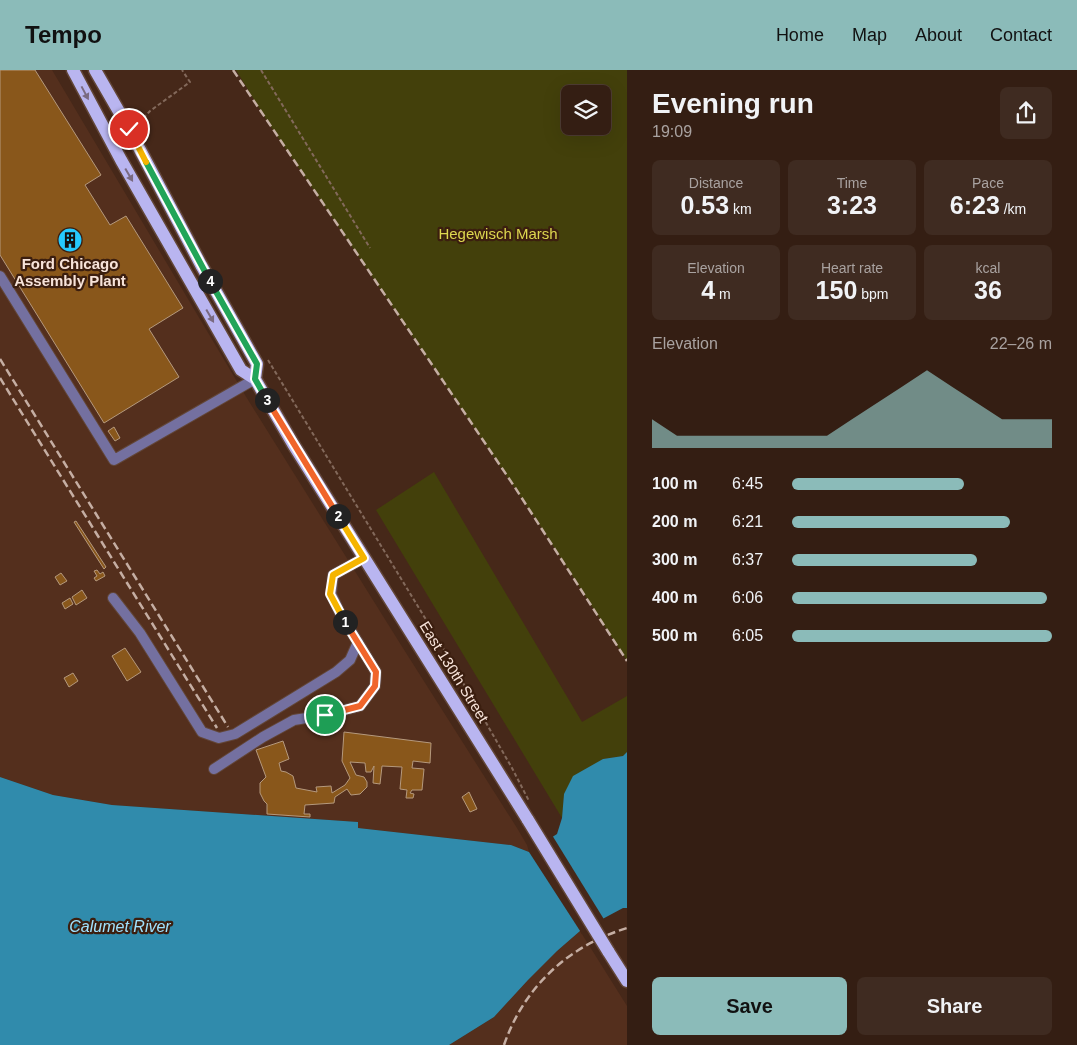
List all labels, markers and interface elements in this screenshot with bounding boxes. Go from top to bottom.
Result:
text: Tempo [25,21,102,48]
text: Home [776,25,824,45]
text: Map [852,25,887,45]
text: About [915,25,962,45]
text: Contact [990,25,1052,45]
map controls [561,85,611,135]
button: layers [561,85,611,135]
one-way arrow [81,86,89,100]
button: share [1000,87,1052,139]
text: Evening run [652,88,814,119]
pin [108,108,150,150]
icon: check [115,115,143,143]
text: 19:09 [652,123,692,140]
one-way arrow [125,167,133,182]
text: Distance [689,175,743,191]
text: Time [837,175,867,191]
text: Pace [972,175,1004,191]
text: 0.53 [680,191,729,219]
text: 3:23 [827,191,877,219]
text: 6:23 [950,191,1000,219]
text: km [729,201,752,217]
text: /km [1000,201,1026,217]
park label: Hegewisch Marsh [438,225,558,242]
building icon: Ford Chicago Assembly Plant [57,227,83,253]
place label: Ford Chicago Assembly Plant [14,255,126,289]
text: Elevation [687,260,745,276]
text: Heart rate [821,260,883,276]
text: kcal [976,260,1000,276]
pin: 4 [198,268,222,294]
text: 4 [207,273,214,289]
text: 4 [701,276,715,304]
text: 150 [816,276,857,304]
text: 36 [974,276,1002,304]
text: m [715,286,731,302]
text: bpm [857,286,888,302]
one-way arrow [205,309,214,322]
text: Elevation [652,335,718,352]
text: 22–26 m [990,335,1052,352]
pin: 3 [254,388,280,412]
text: 3 [264,392,271,408]
text: 100 m [652,475,697,492]
text: 6:45 [732,475,763,492]
pin: 2 [326,504,350,528]
text: 2 [335,508,342,524]
text: 200 m [652,513,697,530]
text: 6:21 [732,513,763,530]
text: 300 m [652,551,697,568]
text: 6:37 [732,551,763,568]
text: 400 m [652,589,697,606]
text: 6:06 [732,589,763,606]
pin: 1 [332,610,358,634]
text: 1 [342,614,349,630]
street label: East 130th Street [417,618,493,726]
text: 500 m [652,627,697,644]
text: 6:05 [732,627,763,644]
pin [304,694,346,736]
icon: arrive [311,701,339,729]
water label: Calumet River [69,918,171,935]
button: Save [652,977,847,1035]
button: Share [857,977,1052,1035]

